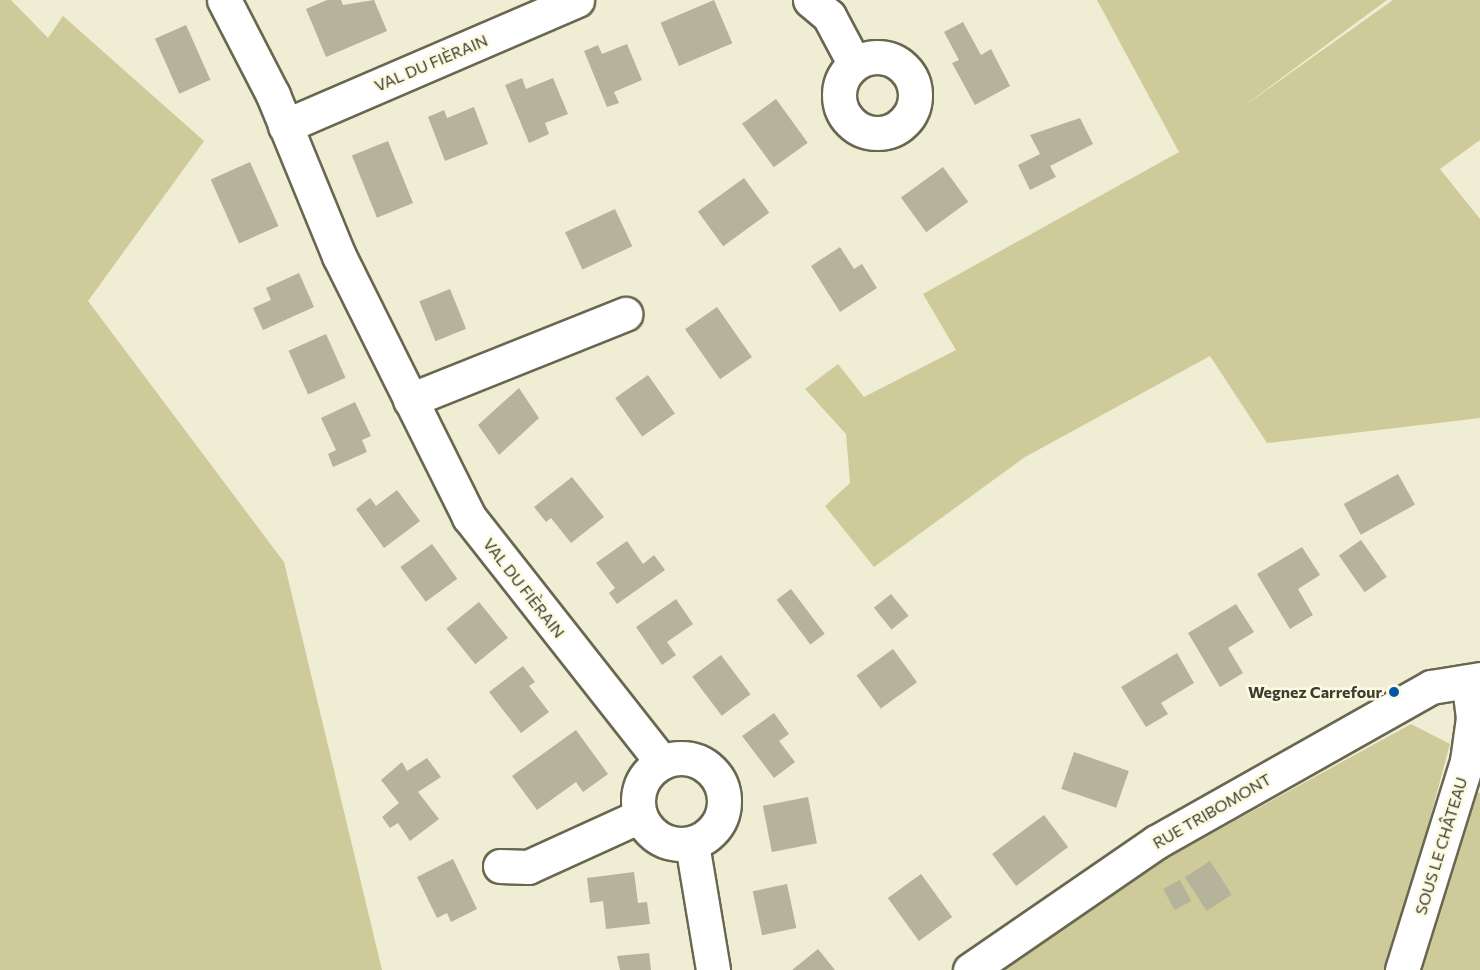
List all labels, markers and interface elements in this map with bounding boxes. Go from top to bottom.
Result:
street label: VAL DU FIÈRAIN [372,31,490,95]
street label: VAL DU FIÈRAIN [479,534,569,642]
place label: Wegnez Carrefour [1248,682,1382,702]
marker: Wegnez Carrefour [1387,685,1401,699]
street label: RUE TRIBOMONT [1149,769,1275,853]
street label: SOUS LE CHÂTEAU [1411,775,1471,917]

